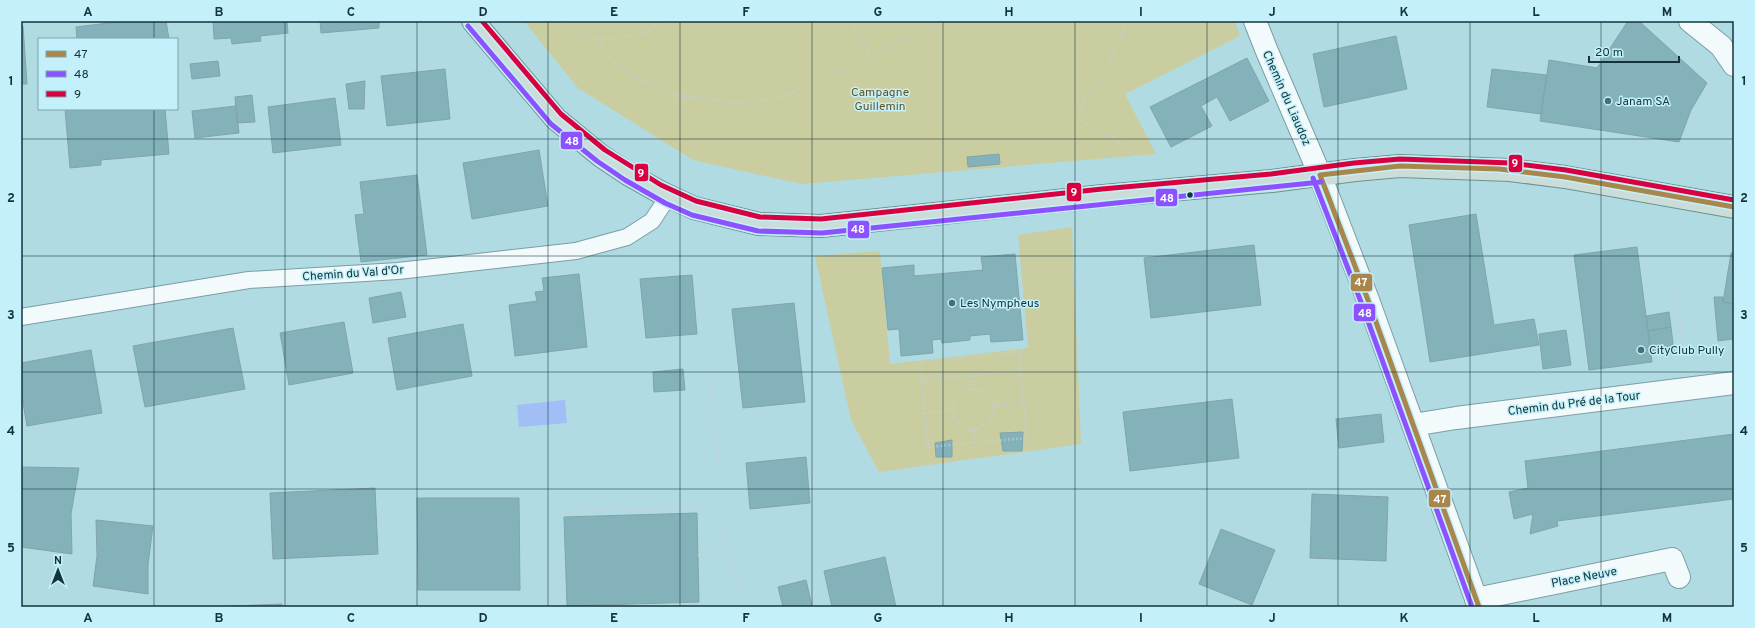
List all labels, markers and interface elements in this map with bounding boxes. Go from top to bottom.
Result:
text: A [83,5,93,21]
text: B [215,5,224,21]
text: C [347,5,355,21]
text: D [478,5,488,21]
text: E [610,5,618,21]
text: F [742,5,750,21]
text: G [874,5,883,21]
text: H [1004,5,1014,21]
text: I [1139,5,1143,21]
text: J [1268,5,1276,21]
text: K [1399,5,1409,21]
text: L [1532,5,1540,21]
text: M [1662,5,1672,21]
legend [38,38,178,110]
scale bar [1589,38,1679,64]
text: 20 m [1595,45,1623,61]
text: 47 [74,47,88,63]
street label: Chemin du Liaudoz [1258,48,1314,148]
text: 48 [74,67,89,83]
text: 1 [8,74,14,90]
text: 1 [1741,74,1747,90]
park label: Campagne Guillemin [851,85,909,115]
text: 9 [74,87,81,103]
place label: Janam SA [1616,94,1670,110]
marker: Janam SA [1603,96,1613,106]
line badge: 48 [560,131,583,150]
text: 48 [565,135,579,149]
line badge: 9 [1508,154,1523,173]
text: 9 [1512,157,1519,171]
line badge: 9 [634,163,649,182]
text: 9 [638,167,645,181]
line badge: 9 [1066,182,1082,202]
text: 9 [1071,186,1078,200]
line badge: 48 [1155,188,1178,207]
unlabelled marker [1185,190,1195,200]
text: 2 [7,191,15,207]
text: 2 [1740,191,1748,207]
text: 48 [1160,192,1174,206]
line badge: 48 [847,220,870,239]
text: 48 [851,223,865,237]
street label: Chemin du Val d'Or [302,262,405,286]
line badge: 47 [1350,273,1373,292]
text: 47 [1355,276,1368,290]
place label: Les Nympheus [960,296,1039,312]
marker: Les Nympheus [947,298,957,308]
line badge: 48 [1353,303,1376,322]
text: 48 [1358,307,1372,321]
text: 3 [7,308,15,324]
text: 3 [1740,308,1748,324]
place label: CityClub Pully [1649,343,1724,359]
marker: CityClub Pully [1636,345,1646,355]
street label: Chemin du Pré de la Tour [1507,388,1642,420]
text: 4 [7,424,15,440]
text: 4 [1740,424,1748,440]
line badge: 47 [1428,489,1451,508]
text: 47 [1434,493,1447,507]
text: 5 [7,541,15,557]
text: 5 [1740,541,1748,557]
north arrow [38,550,78,590]
text: N [54,554,62,568]
street label: Place Neuve [1550,564,1619,592]
text: A [83,611,93,627]
text: B [215,611,224,627]
text: C [347,611,355,627]
text: D [478,611,488,627]
text: E [610,611,618,627]
text: F [742,611,750,627]
text: G [874,611,883,627]
text: H [1004,611,1014,627]
text: I [1139,611,1143,627]
text: J [1268,611,1276,627]
text: K [1399,611,1409,627]
text: L [1532,611,1540,627]
text: M [1662,611,1672,627]

